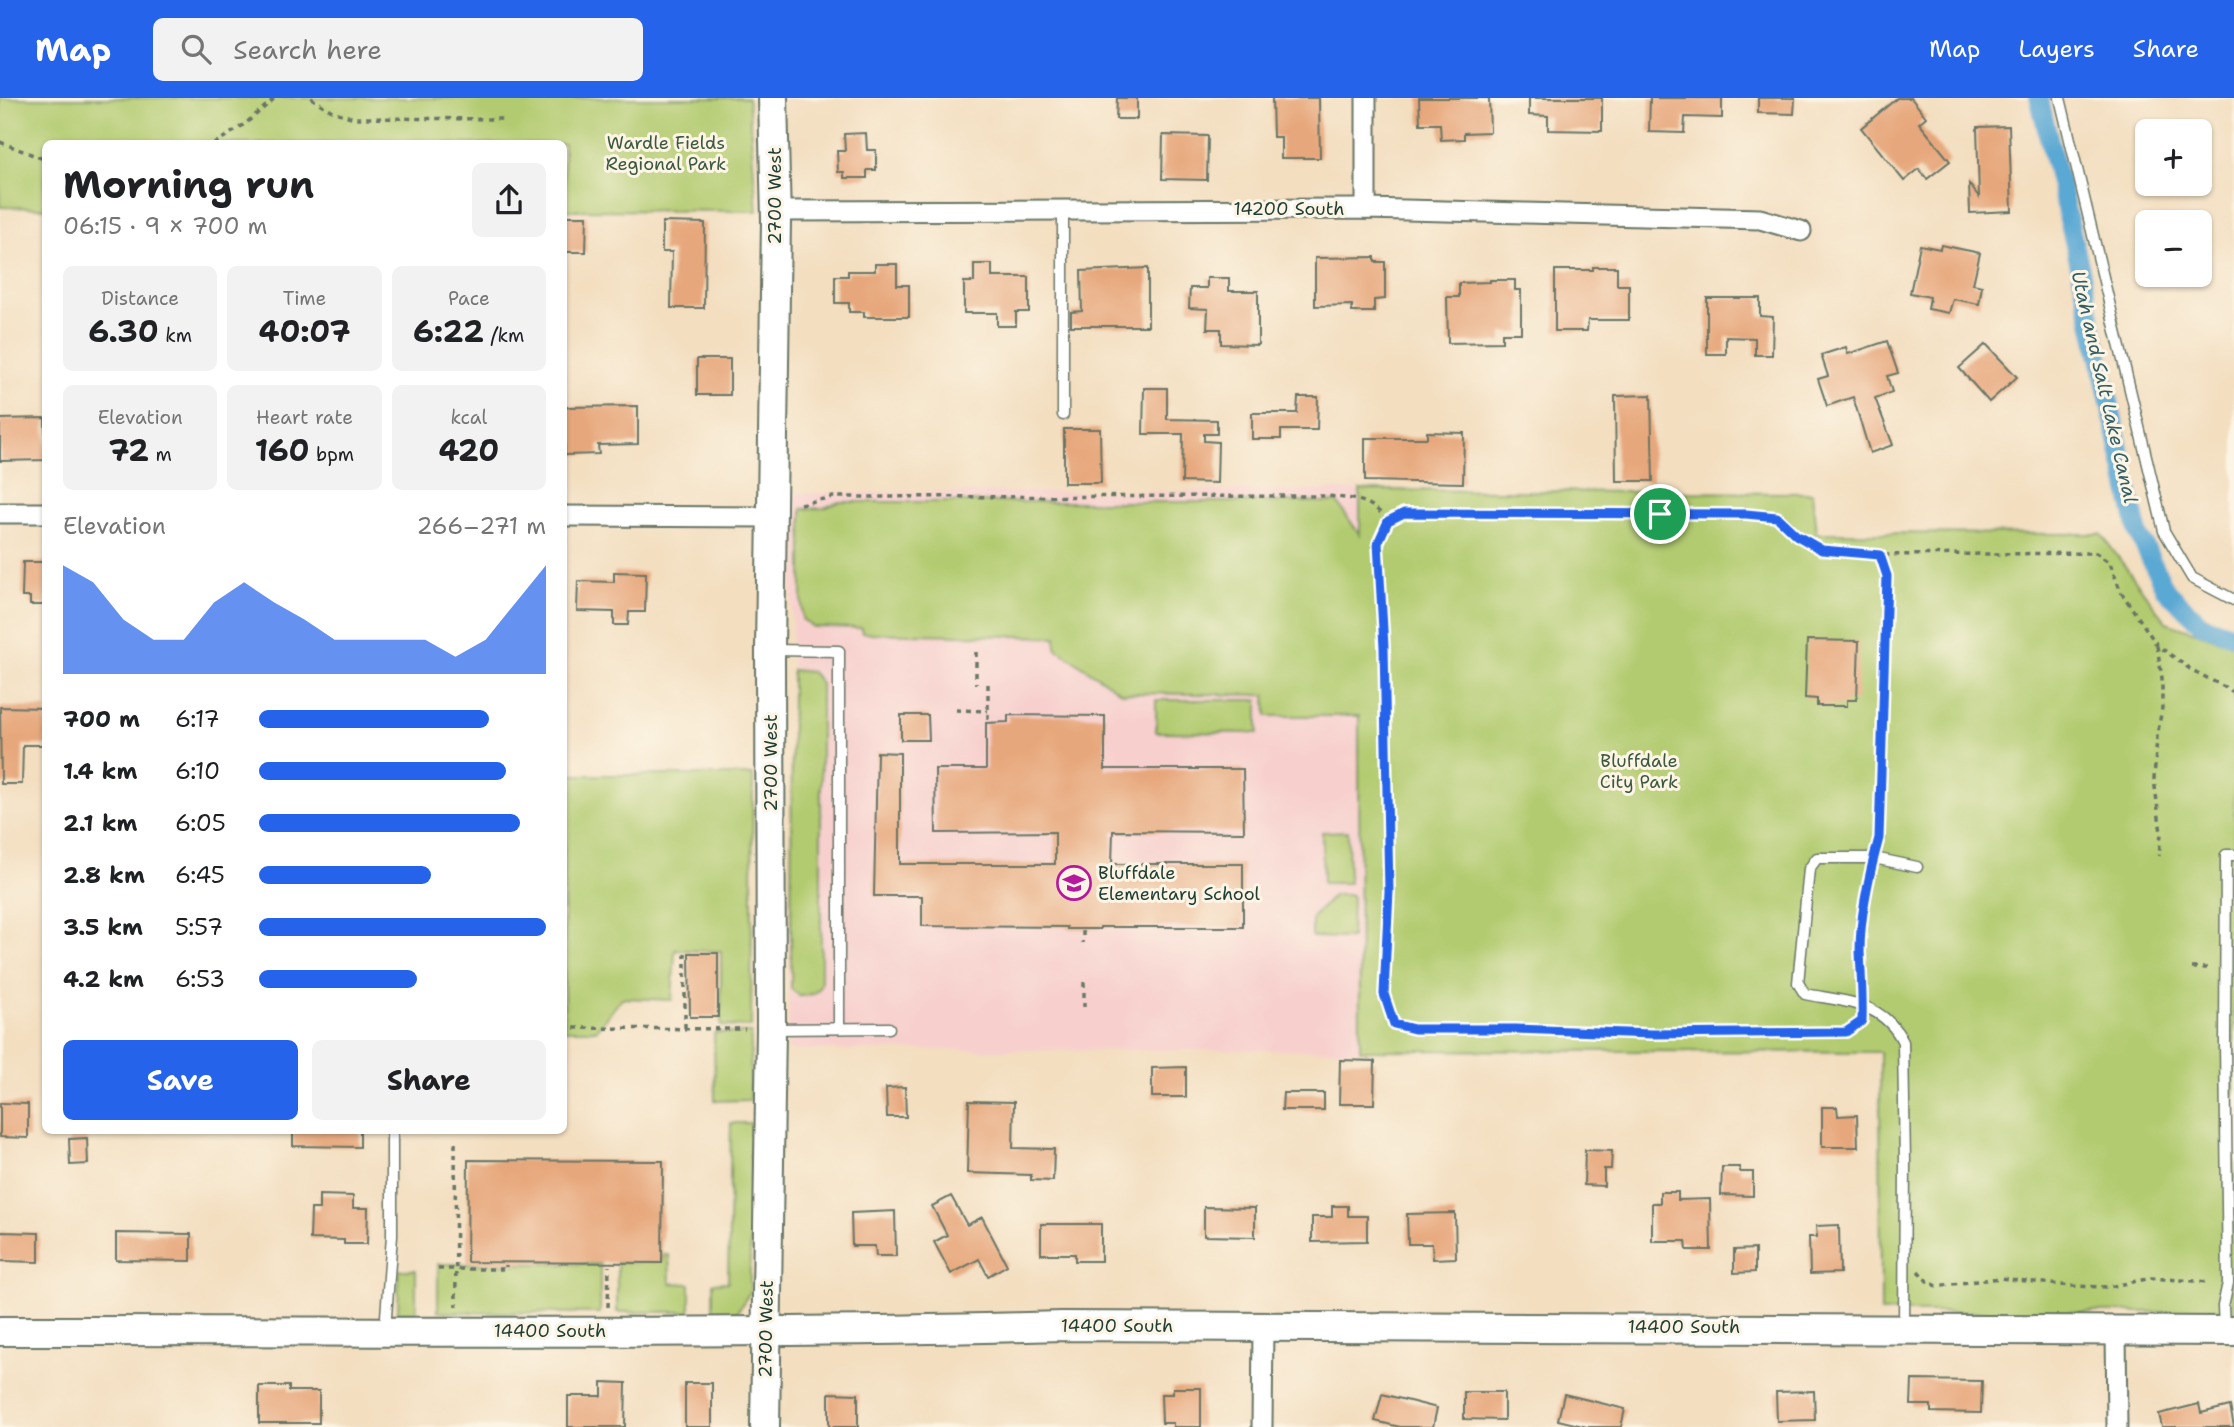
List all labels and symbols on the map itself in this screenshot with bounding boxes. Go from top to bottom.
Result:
park label: Wardle Fields Regional Park [606,131,726,176]
street label: 2700 West [763,147,787,245]
street label: 14200 South [1233,197,1345,221]
water label: Utah and Salt Lake Canal [2066,268,2143,506]
pin [1630,484,1690,544]
street label: 2700 West [759,714,783,812]
park label: Bluffdale City Park [1600,749,1678,794]
place label: Bluffdale Elementary School [1098,861,1261,906]
school or university icon: Bluffdale Elementary School [1055,864,1093,902]
street label: 2700 West [753,1280,779,1378]
street label: 14400 South [1061,1314,1173,1338]
street label: 14400 South [1628,1315,1740,1339]
street label: 14400 South [494,1319,606,1343]

